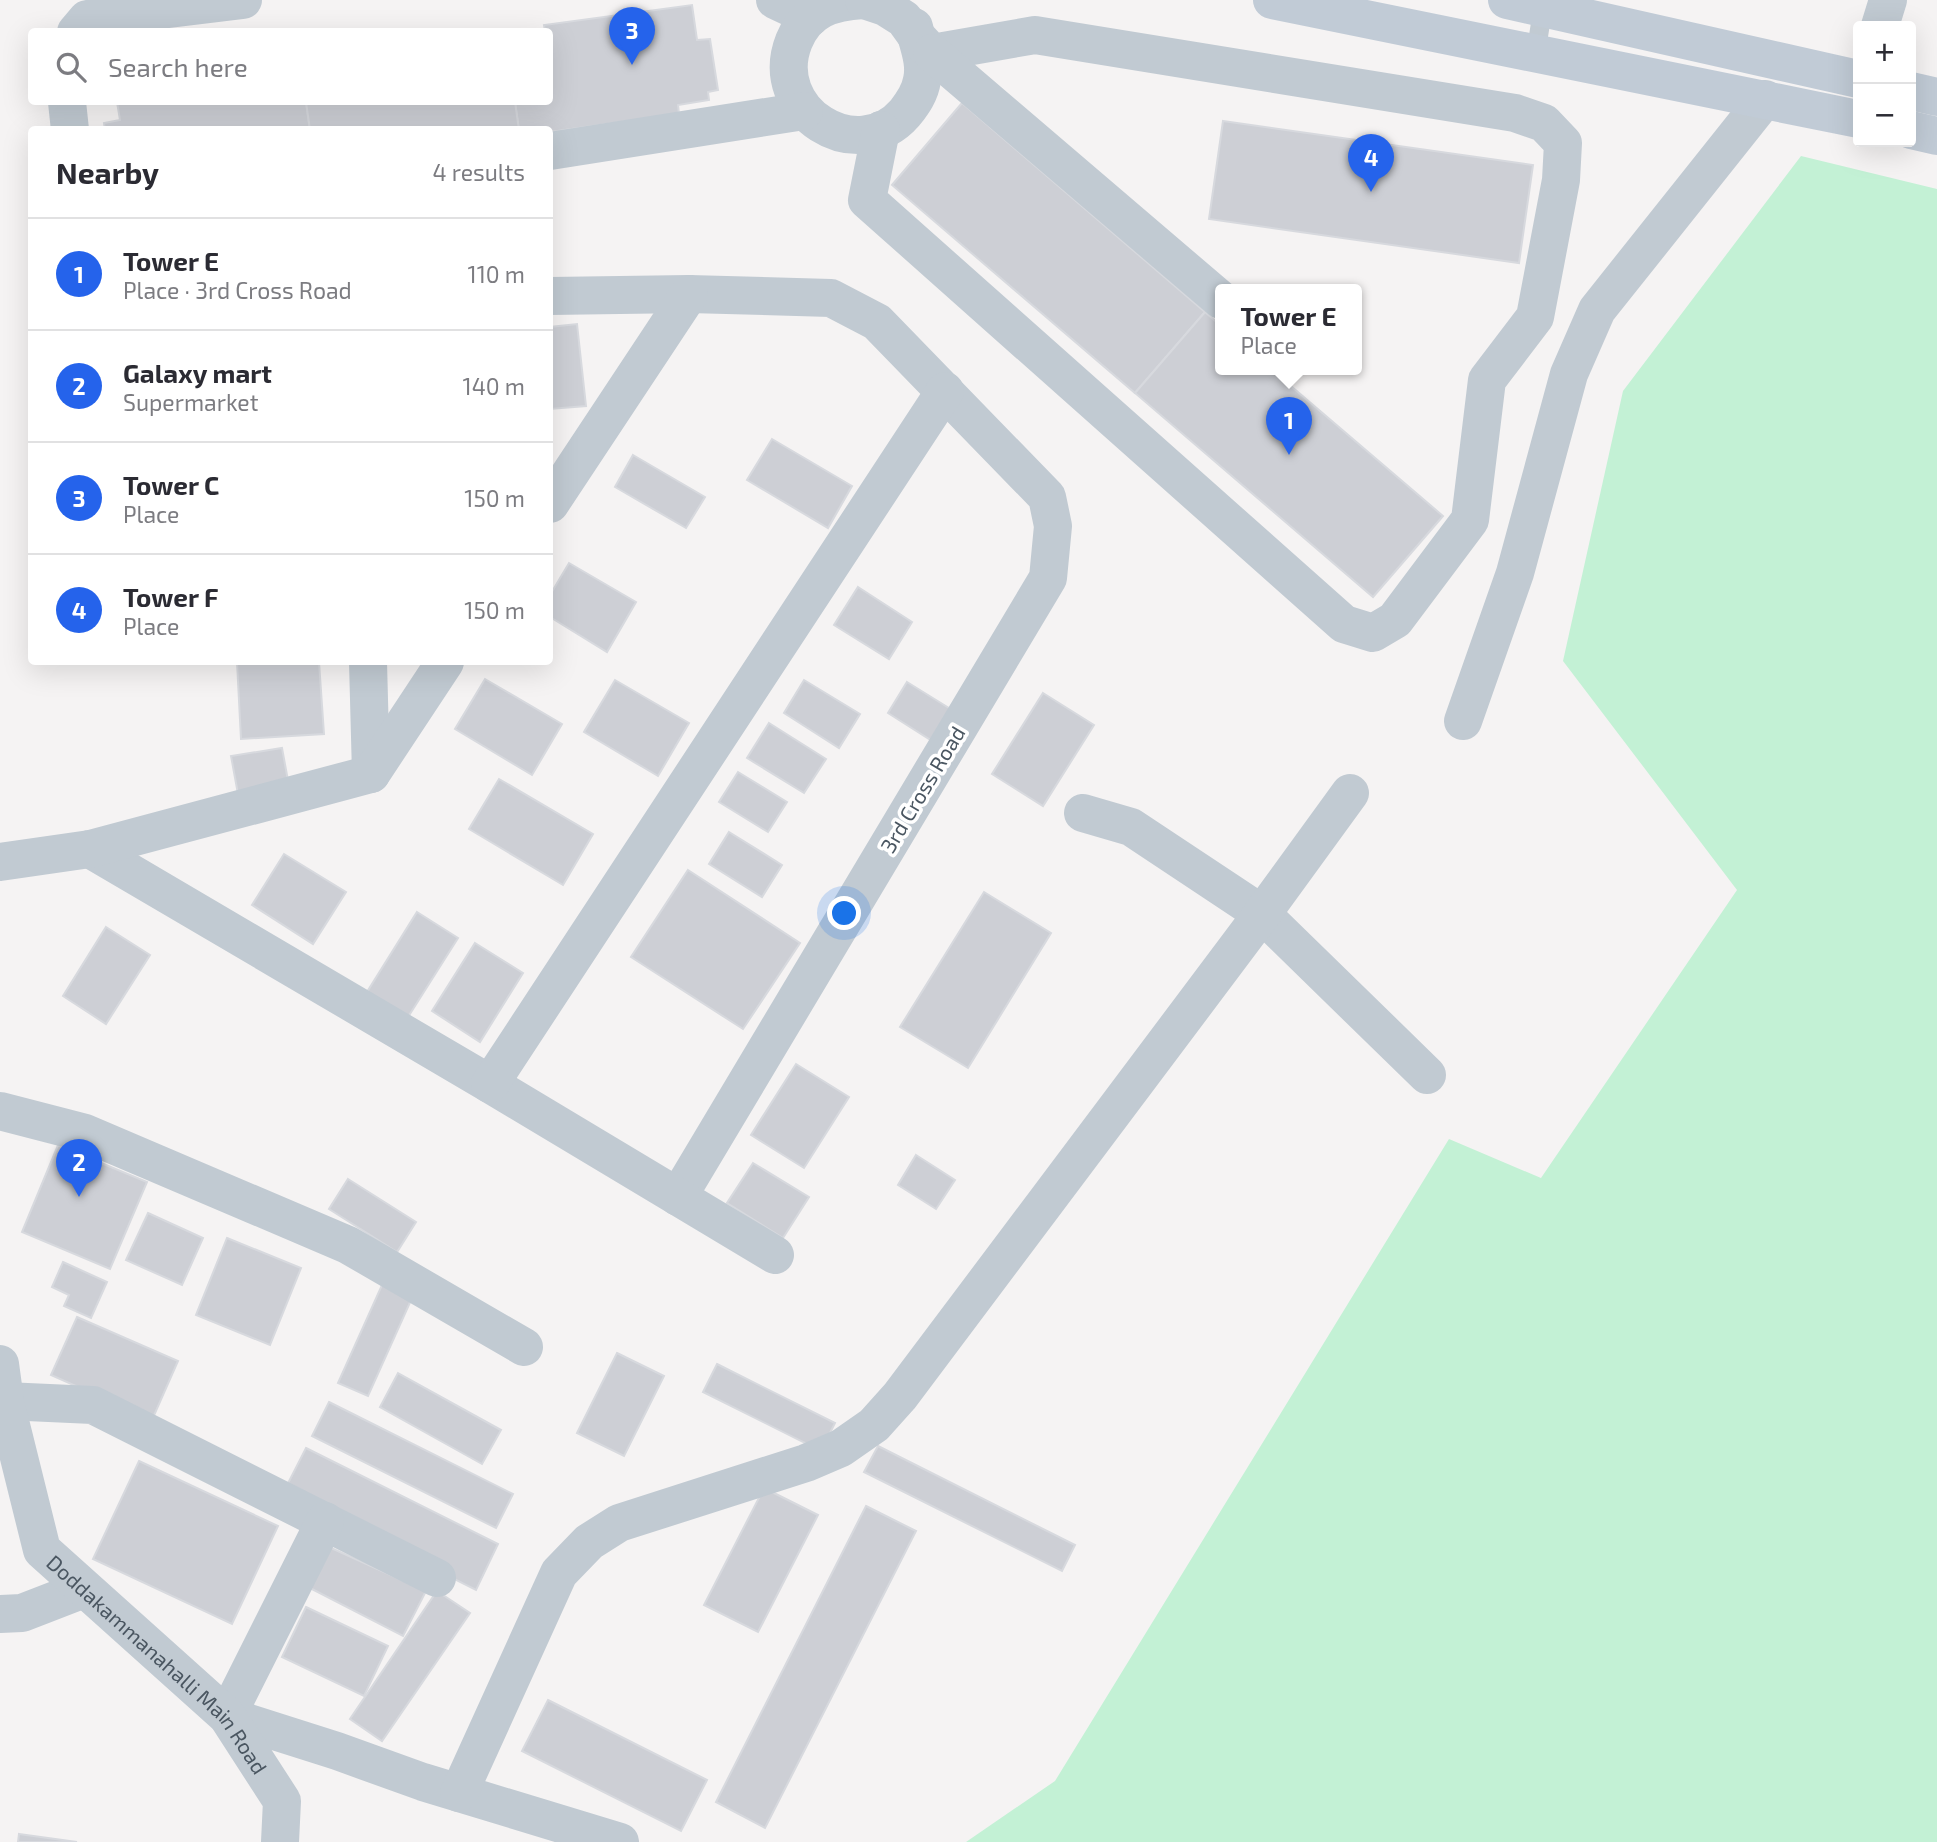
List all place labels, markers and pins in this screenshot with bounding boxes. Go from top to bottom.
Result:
pin: 3 [609,7,655,65]
pin: 4 [1348,134,1394,192]
pin: 1 [1266,397,1312,455]
pin: 2 [56,1139,102,1197]

